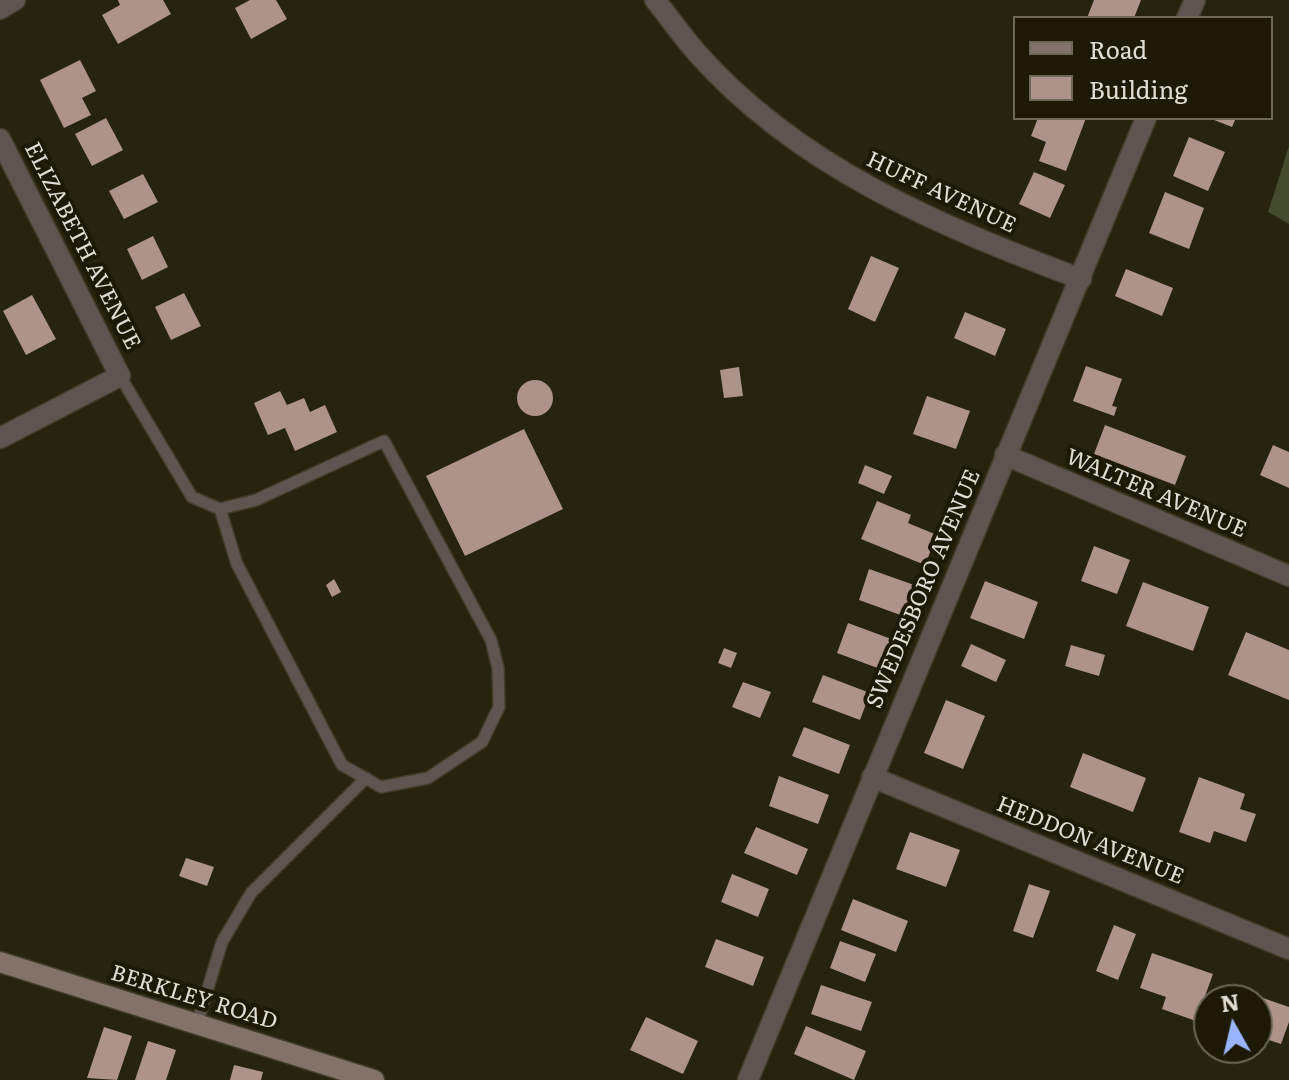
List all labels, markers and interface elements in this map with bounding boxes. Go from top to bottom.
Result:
legend [1013,16,1273,120]
text: Road [1089,31,1147,66]
text: Building [1089,71,1188,106]
street label: ELIZABETH AVENUE [18,138,146,354]
street label: HUFF AVENUE [862,147,1020,239]
street label: WALTER AVENUE [1062,444,1250,544]
street label: SWEDESBORO AVENUE [862,466,986,712]
street label: HEDDON AVENUE [992,791,1188,891]
street label: BERKLEY ROAD [108,960,280,1036]
north arrow [1193,984,1273,1064]
text: N [1218,984,1241,1019]

